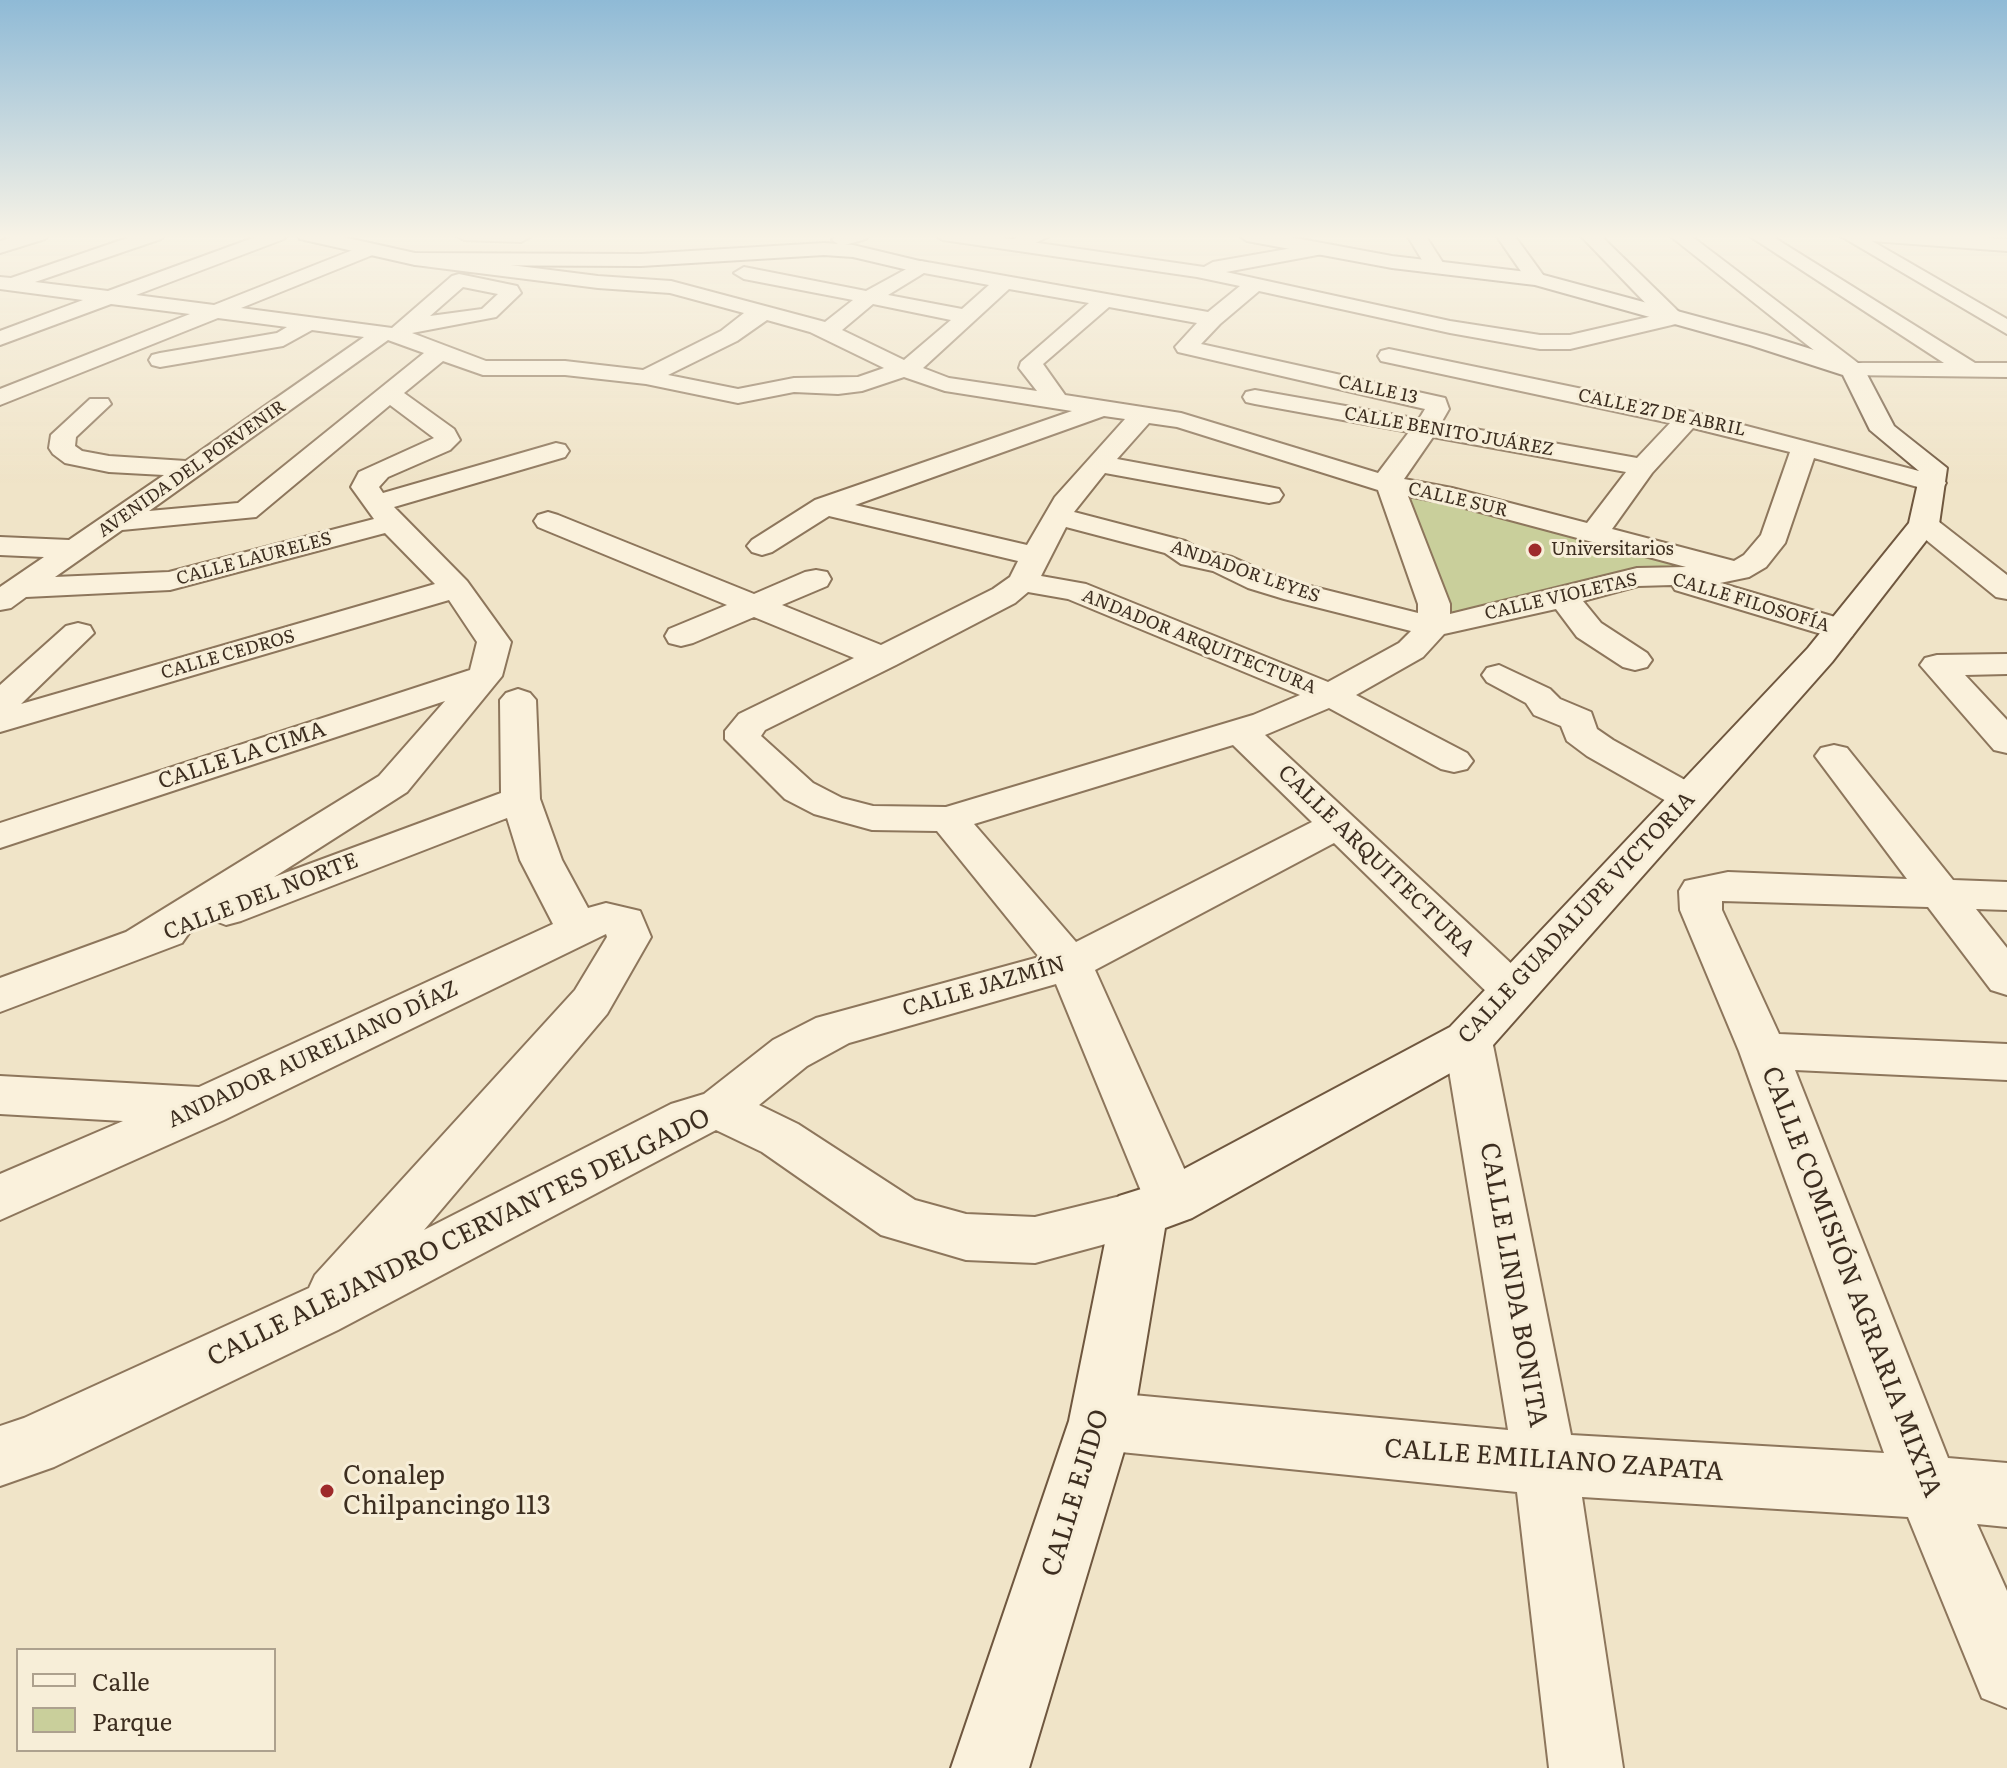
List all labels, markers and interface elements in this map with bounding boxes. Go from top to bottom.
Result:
street label: CALLE 13 [1336,371,1420,409]
street label: CALLE 27 DE ABRIL [1576,385,1748,441]
street label: AVENIDA DEL PORVENIR [94,396,290,542]
street label: CALLE BENITO JUÁREZ [1343,403,1555,461]
street label: CALLE SUR [1406,478,1510,522]
street label: CALLE LAURELES [174,528,334,590]
street label: ANDADOR LEYES [1168,536,1322,608]
place label: Universitarios [1551,539,1674,561]
marker: Universitarios [1526,541,1544,559]
street label: CALLE VIOLETAS [1483,569,1639,625]
street label: CALLE FILOSOFÍA [1670,569,1832,637]
street label: ANDADOR ARQUITECTURA [1079,585,1319,699]
street label: CALLE CEDROS [159,626,297,684]
street label: CALLE LA CIMA [155,716,329,796]
street label: CALLE ARQUITECTURA [1272,760,1480,962]
street label: CALLE GUADALUPE VICTORIA [1453,787,1701,1049]
street label: CALLE DEL NORTE [160,848,362,946]
street label: CALLE JAZMÍN [900,951,1068,1023]
street label: ANDADOR AURELIANO DÍAZ [163,976,463,1134]
street label: CALLE COMISIÓN AGRARIA MIXTA [1754,1062,1948,1502]
street label: CALLE ALEJANDRO CERVANTES DELGADO [202,1102,716,1374]
street label: CALLE LINDA BONITA [1473,1140,1553,1430]
street label: CALLE EJIDO [1036,1406,1116,1580]
street label: CALLE EMILIANO ZAPATA [1383,1434,1725,1488]
place label: Conalep Chilpancingo 113 [343,1460,551,1522]
marker: Conalep Chilpancingo 113 [318,1482,336,1500]
legend [16,1648,276,1752]
text: Calle [92,1663,150,1698]
text: Parque [92,1703,172,1738]

